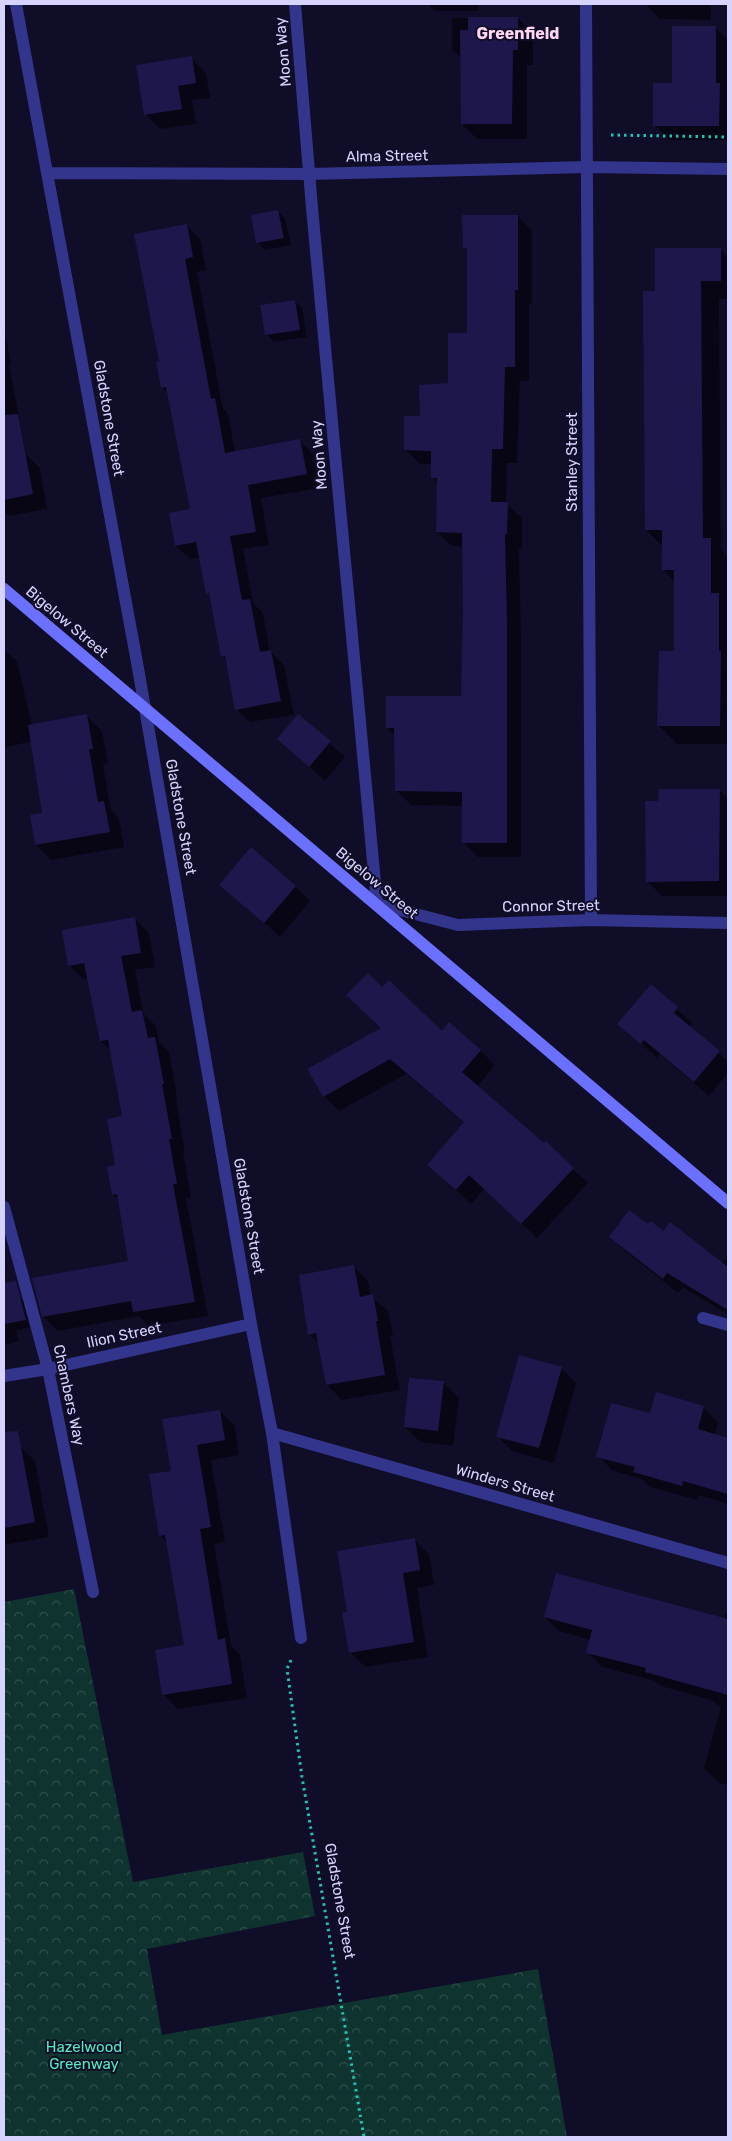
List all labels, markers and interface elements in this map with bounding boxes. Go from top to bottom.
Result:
street label: Moon Way [271,16,295,88]
district label: Greenfield [477,24,559,43]
street label: Alma Street [346,146,428,166]
street label: Gladstone Street [90,358,128,478]
street label: Stanley Street [563,412,581,512]
street label: Moon Way [307,419,331,491]
street label: Bigelow Street [22,582,112,662]
street label: Gladstone Street [162,757,200,877]
street label: Bigelow Street [332,843,422,923]
street label: Connor Street [502,896,600,916]
street label: Gladstone Street [230,1156,268,1276]
street label: Ilion Street [85,1318,163,1352]
street label: Chambers Way [49,1343,89,1447]
street label: Winders Street [453,1460,557,1506]
street label: Gladstone Street [321,1841,359,1961]
park label: Hazelwood Greenway [46,2038,122,2073]

